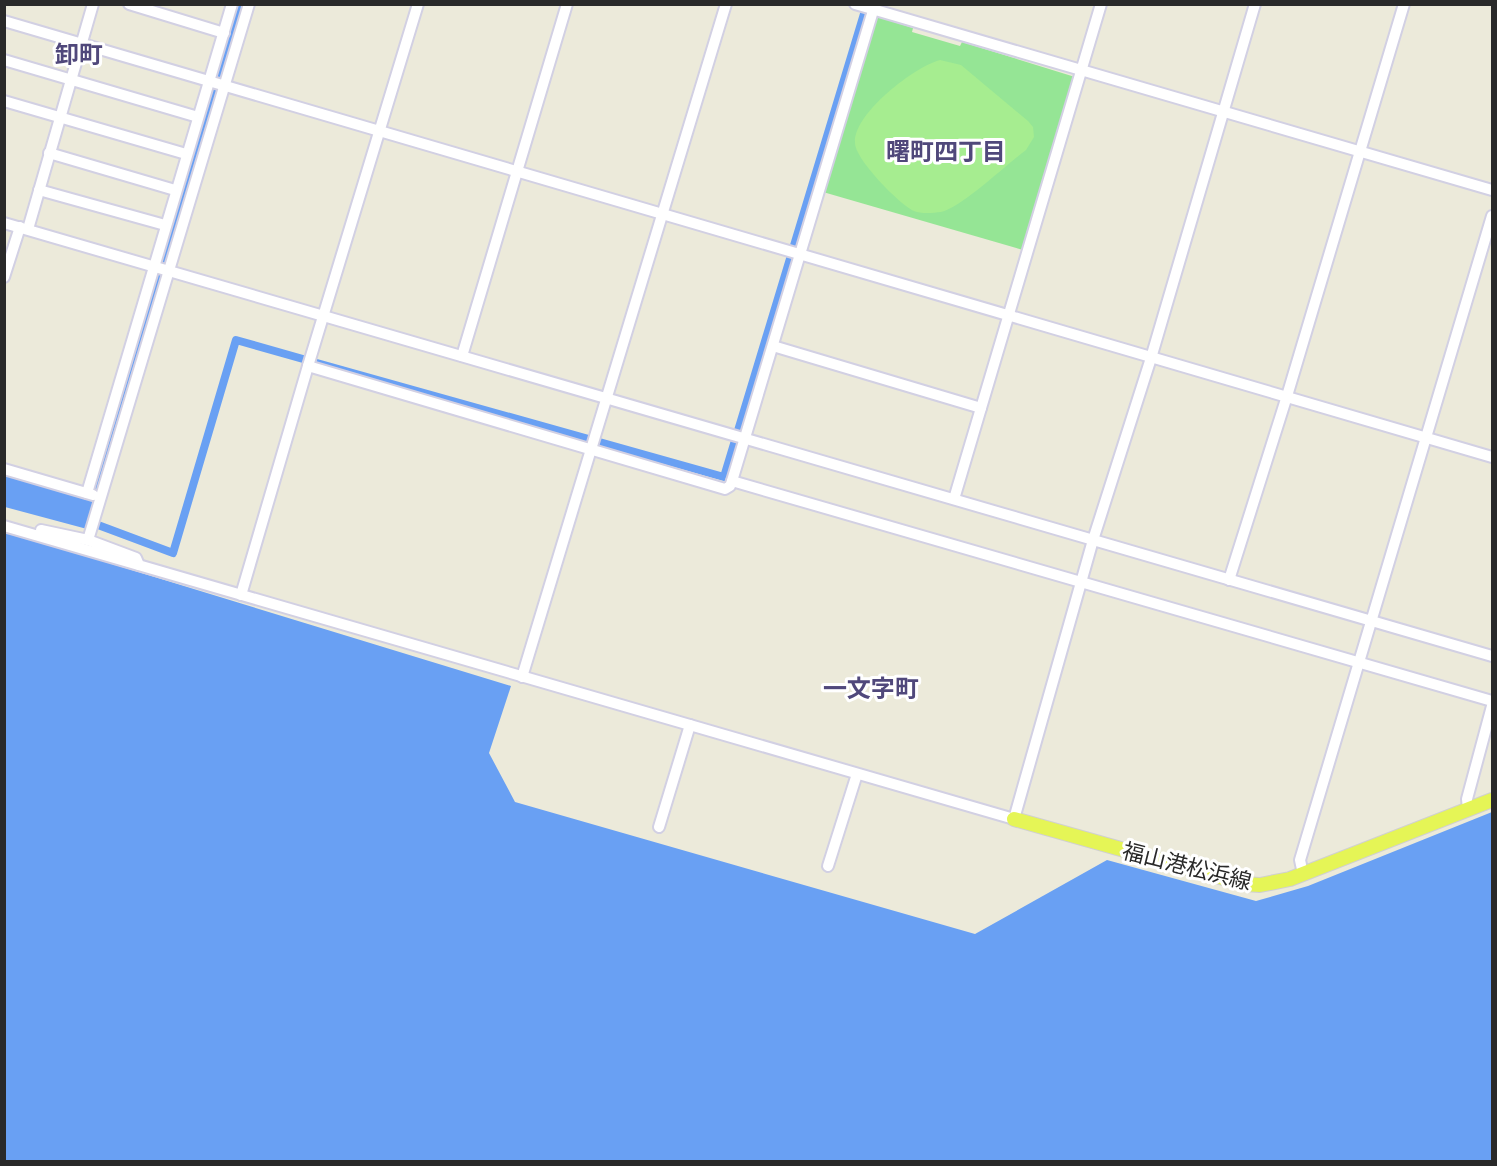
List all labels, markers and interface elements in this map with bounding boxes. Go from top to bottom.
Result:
district label: 卸町 [55,40,103,70]
district label: 曙町四丁目 [886,137,1006,167]
district label: 一文字町 [823,674,919,704]
street label: 福山港松浜線 [1120,837,1254,896]

